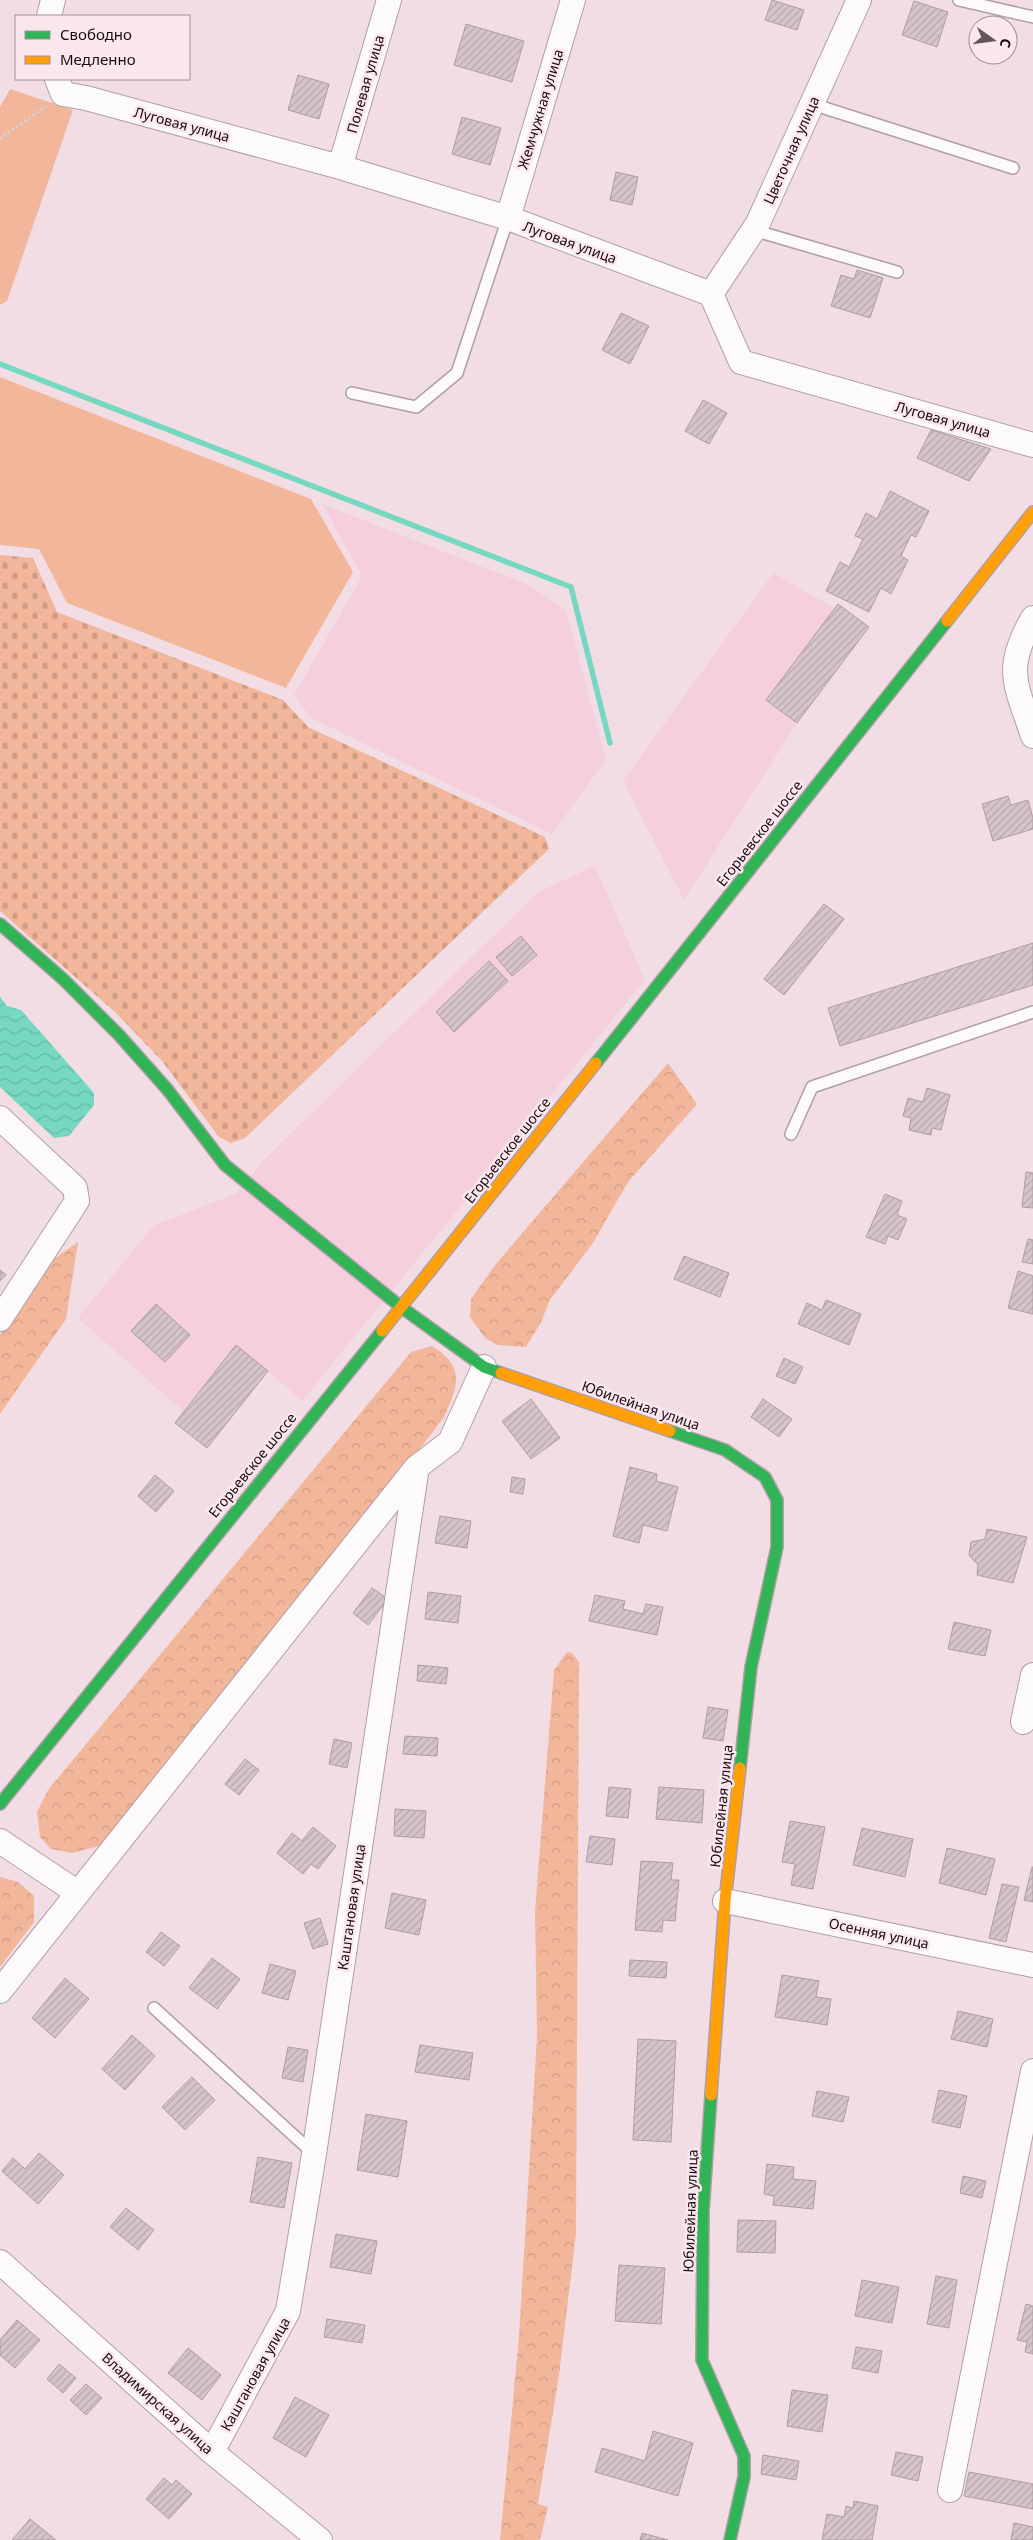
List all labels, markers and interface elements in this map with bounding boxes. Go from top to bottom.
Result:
legend [15,15,190,80]
north arrow [968,15,1018,65]
text: Свободно [60,24,132,44]
street label: Полевая улица [342,33,388,135]
text: С [996,37,1016,50]
street label: Жемчужная улица [513,47,567,171]
text: Медленно [60,49,136,69]
street label: Цветочная улица [759,93,823,207]
street label: Луговая улица [132,102,232,146]
street label: Луговая улица [521,216,619,268]
street label: Луговая улица [893,396,993,442]
street label: Егорьевское шоссе [712,776,807,890]
street label: Егорьевское шоссе [460,1093,555,1207]
street label: Юбилейная улица [580,1376,702,1434]
street label: Егорьевское шоссе [204,1408,300,1521]
street label: Юбилейная улица [705,1744,737,1868]
street label: Каштановая улица [333,1843,369,1971]
street label: Осенняя улица [827,1913,931,1953]
street label: Юбилейная улица [678,2149,702,2273]
street label: Каштановая улица [216,2314,294,2434]
street label: Владимирская улица [98,2348,218,2458]

